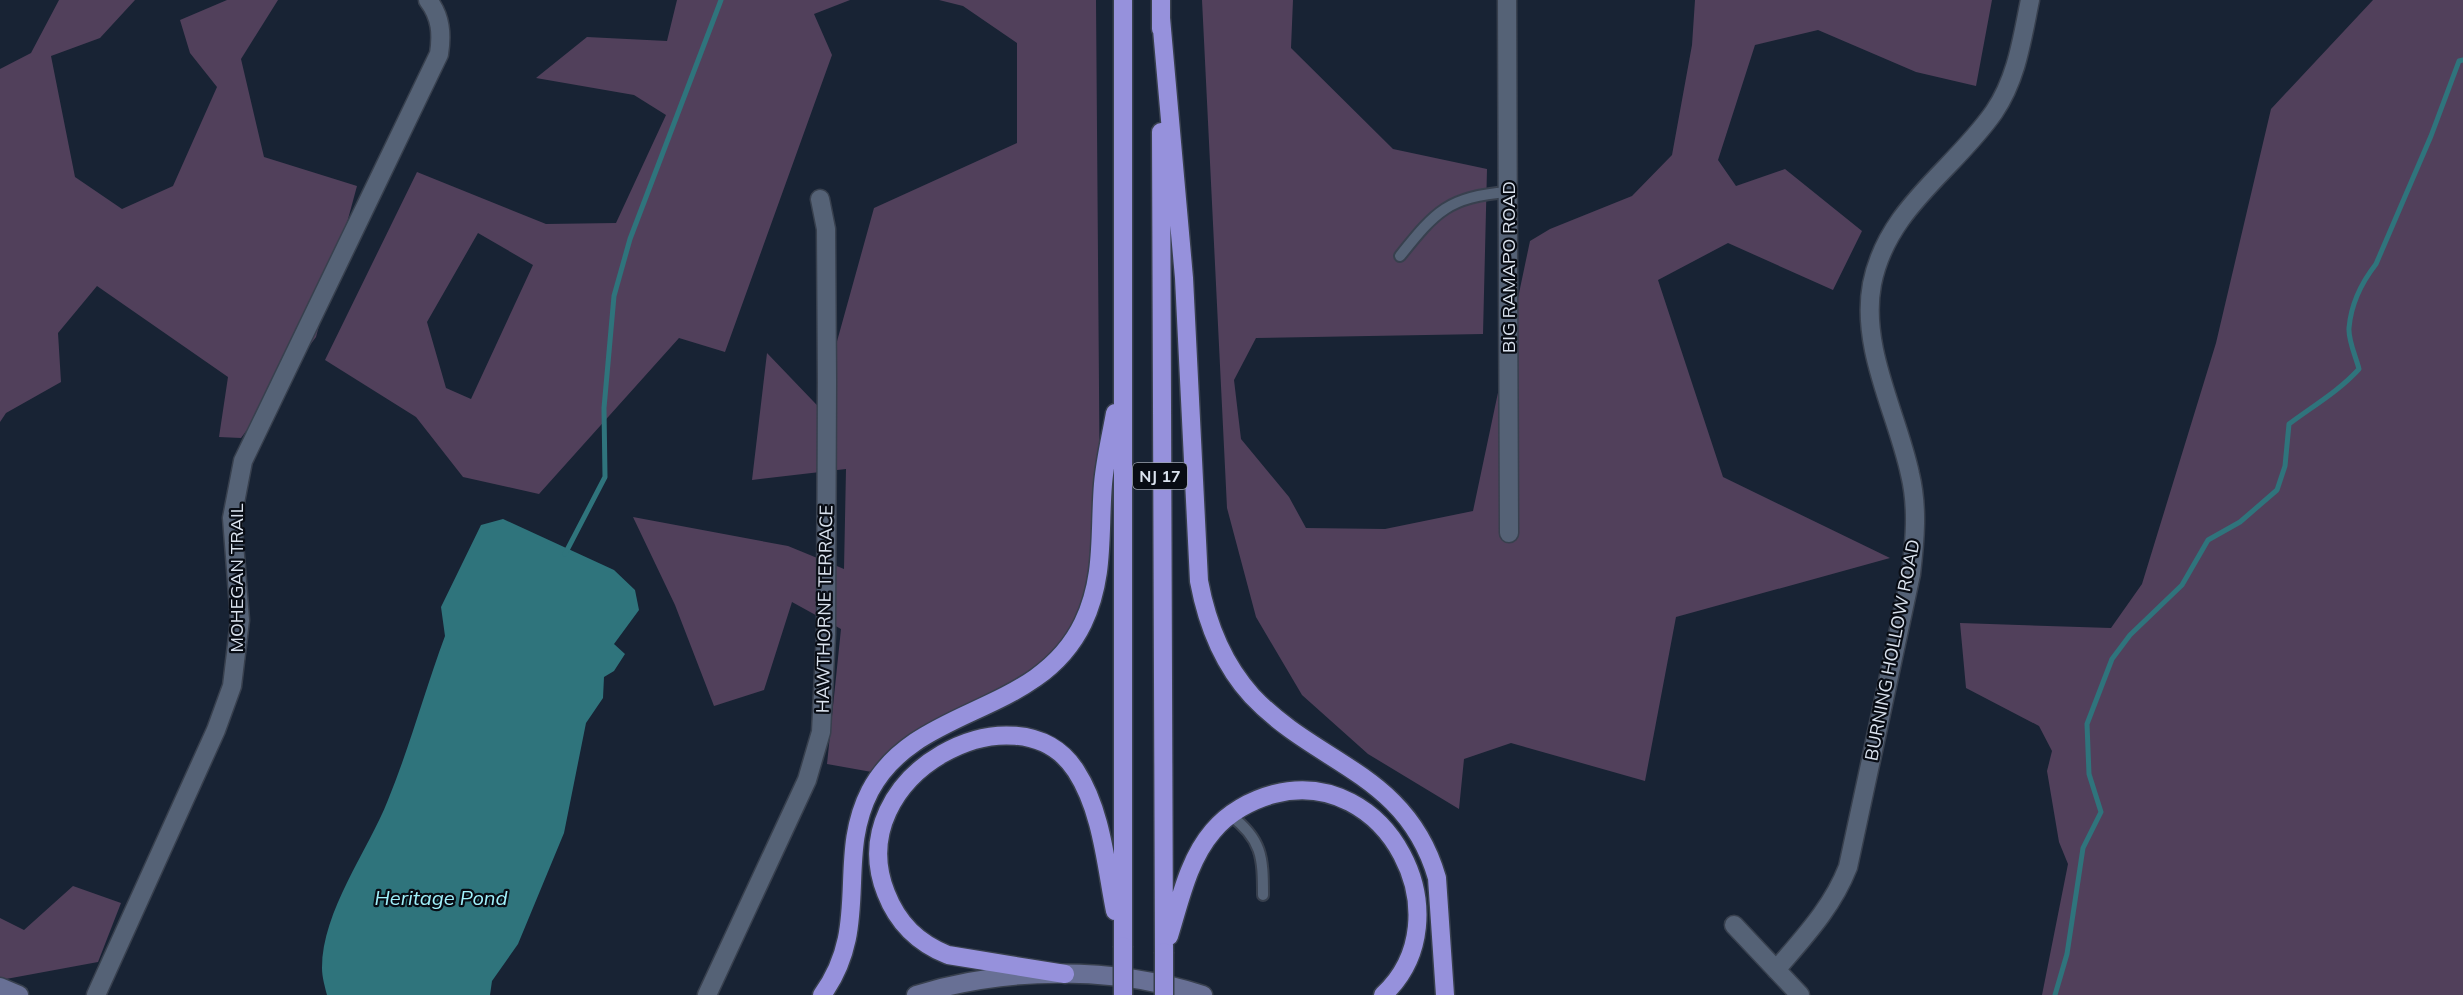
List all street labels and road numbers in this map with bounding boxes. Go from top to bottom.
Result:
street label: BIG RAMAPO ROAD [1497,181,1520,353]
road number: NJ 17 [1133,463,1187,489]
street label: MOHEGAN TRAIL [225,503,248,653]
street label: HAWTHORNE TERRACE [811,505,837,713]
street label: BURNING HOLLOW ROAD [1859,537,1925,763]

